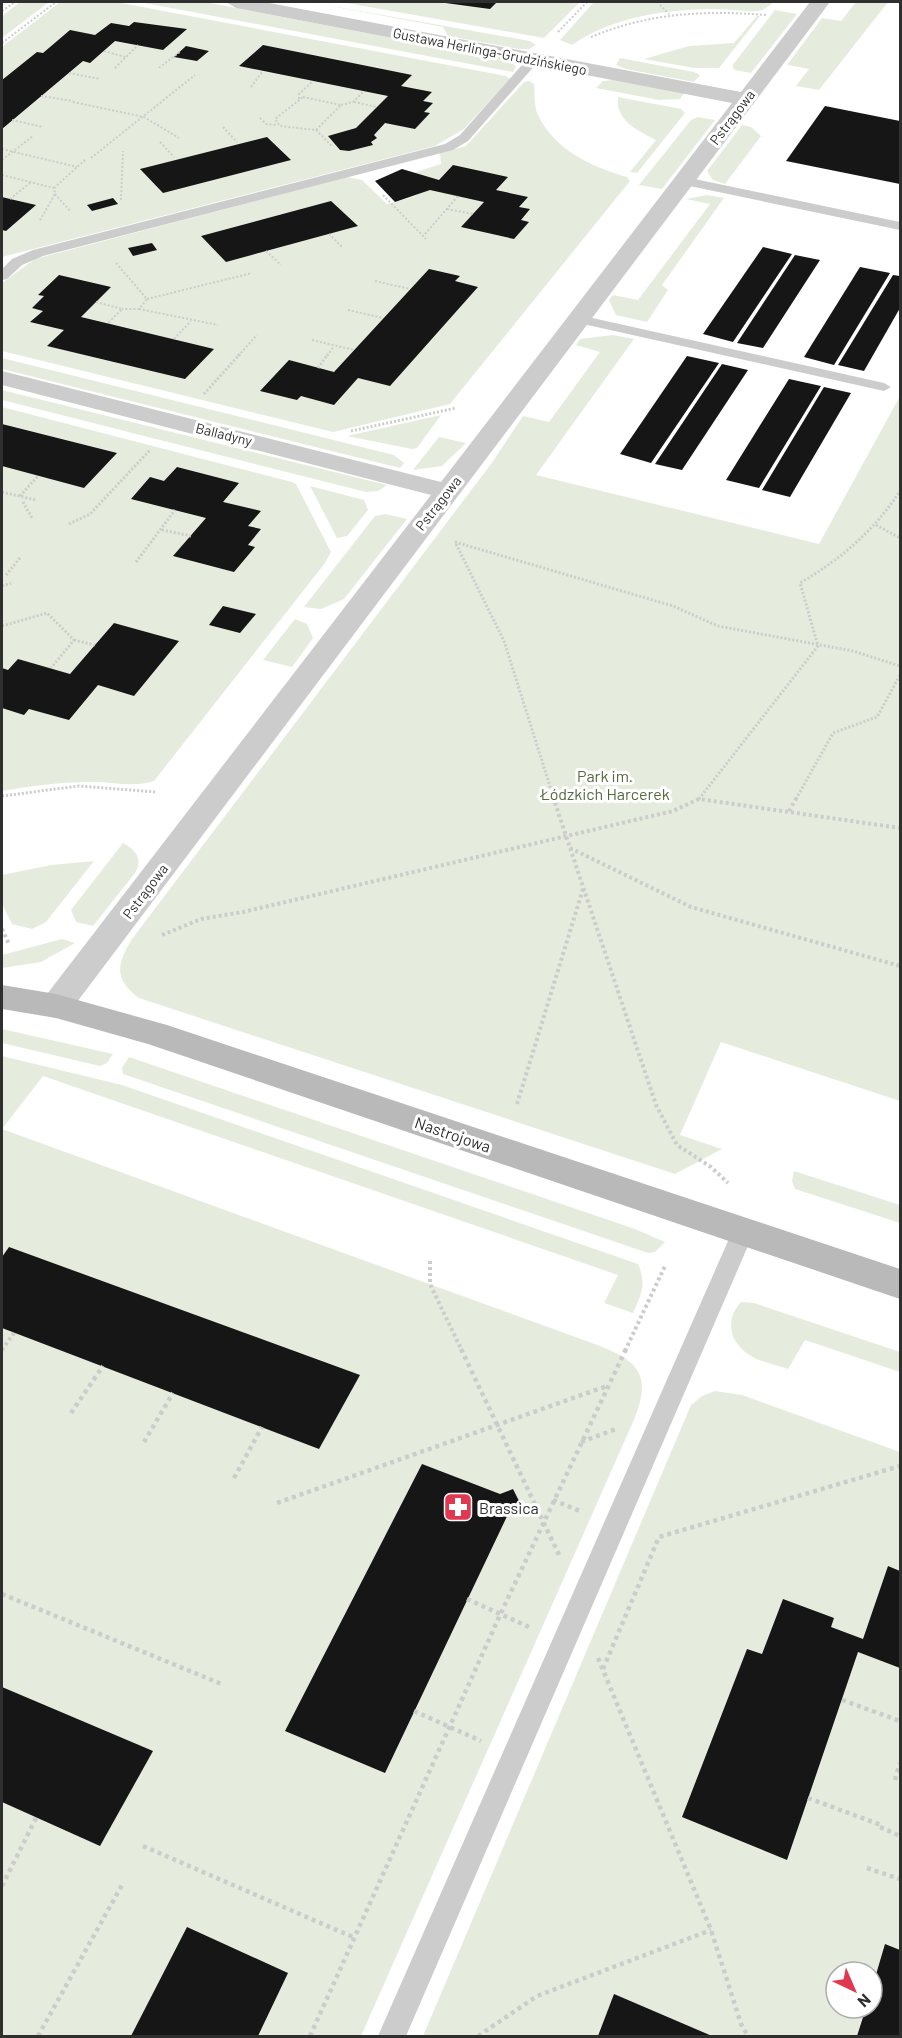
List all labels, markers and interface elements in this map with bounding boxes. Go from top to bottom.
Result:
street label: Gustawa Herlinga-Grudzińskiego [392,24,588,78]
street label: Pstrągowa [706,86,758,148]
street label: Balladyny [194,419,254,449]
street label: Pstrągowa [412,472,464,534]
park label: Park im. Łódzkich Harcerek [539,766,670,803]
street label: Pstrągowa [119,860,171,922]
street label: Nastrojowa [413,1112,493,1156]
pharmacy icon: Brassica [442,1491,474,1523]
place label: Brassica [479,1498,539,1517]
north arrow [824,1960,884,2020]
text: N [854,1991,875,2012]

